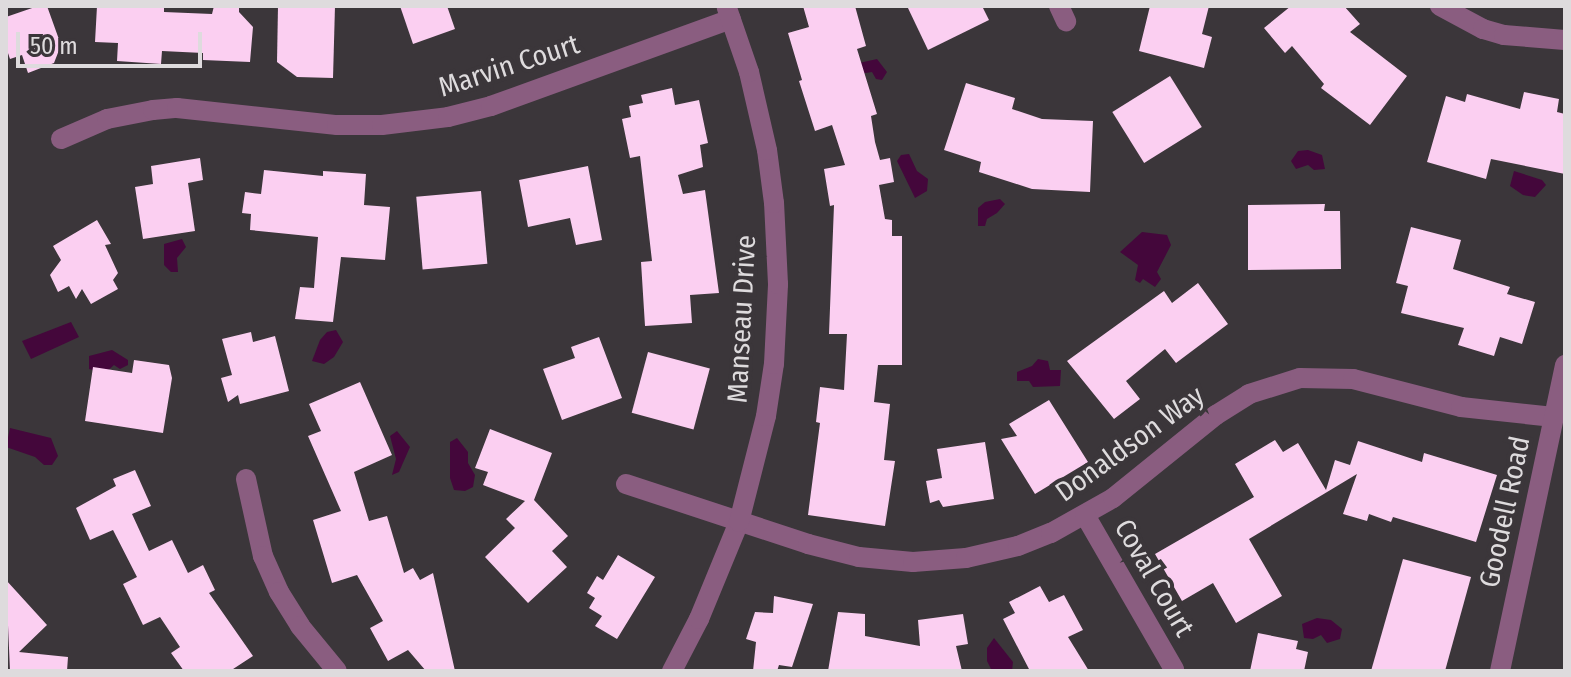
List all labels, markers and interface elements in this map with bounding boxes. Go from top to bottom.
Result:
scale bar [20,16,206,66]
street label: Marvin Court [434,27,584,105]
text: 50 m [30,32,78,60]
street label: Manseau Drive [721,234,763,404]
street label: Donaldson Way [1049,379,1211,509]
street label: Goodell Road [1473,433,1537,591]
street label: Coval Court [1107,513,1201,643]

